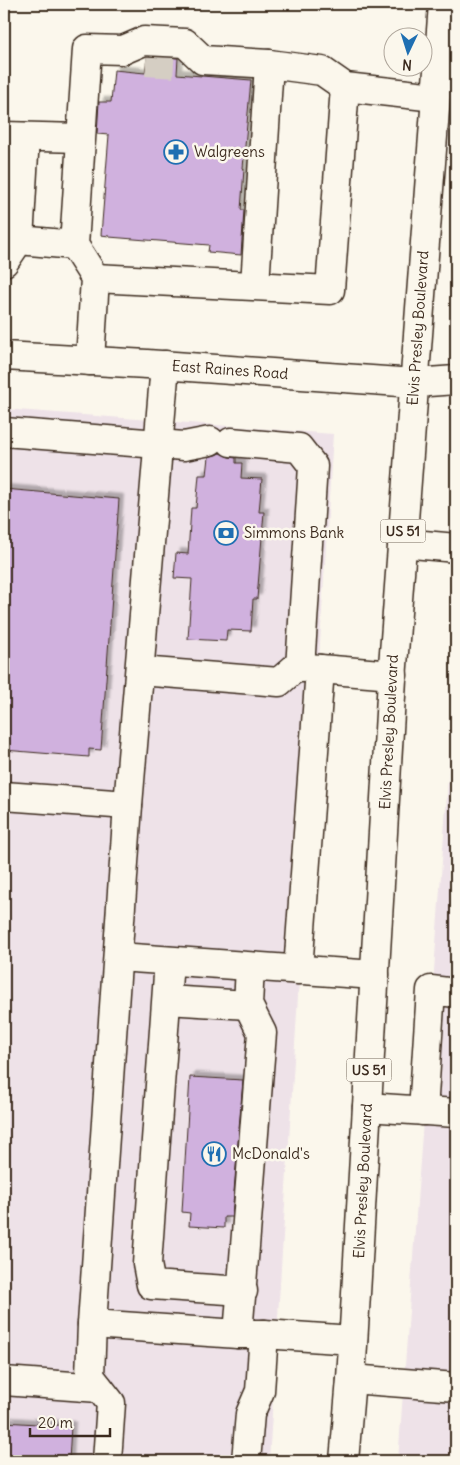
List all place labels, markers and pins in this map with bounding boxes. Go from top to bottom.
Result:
pharmacy icon: Walgreens [163,139,189,165]
place label: Walgreens [194,142,265,161]
bank icon: Simmons Bank [213,520,239,546]
place label: Simmons Bank [244,523,345,542]
restaurant icon: McDonald's [201,1141,227,1167]
place label: McDonald's [232,1144,310,1163]

